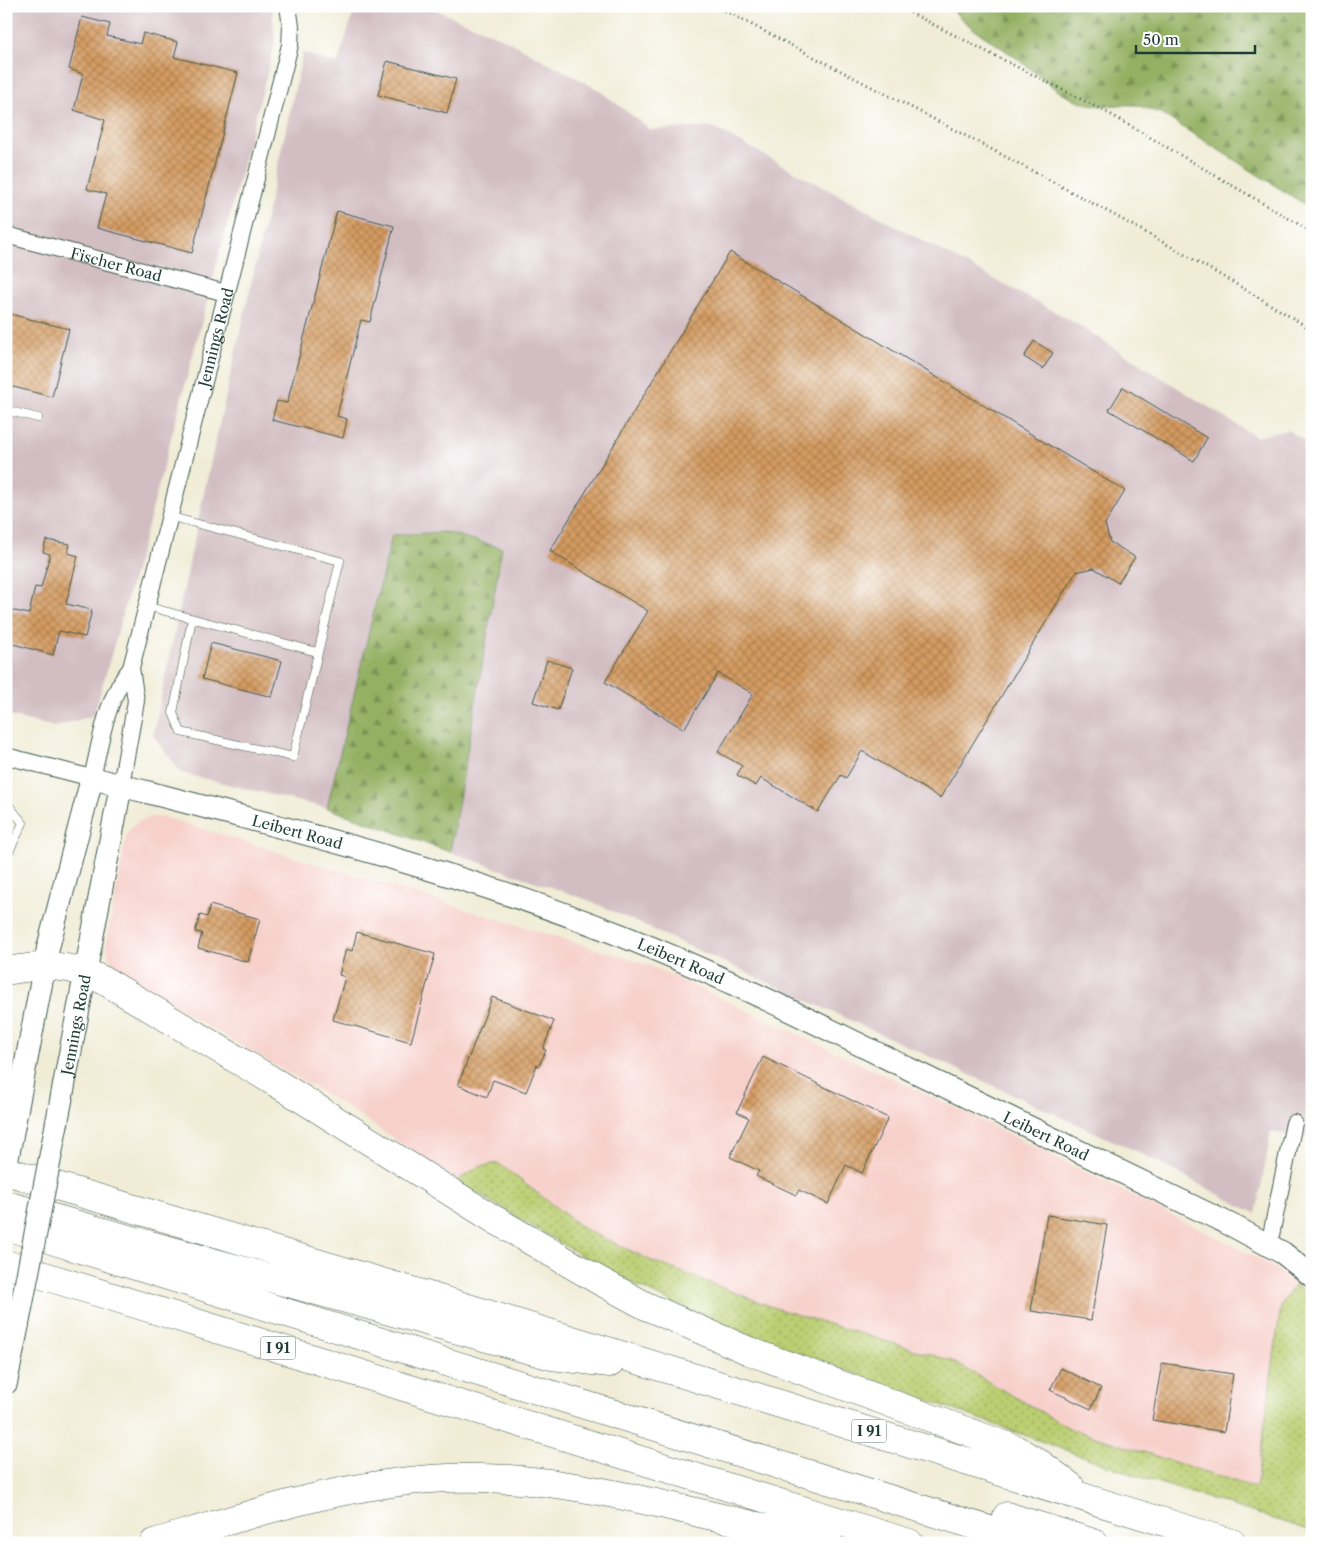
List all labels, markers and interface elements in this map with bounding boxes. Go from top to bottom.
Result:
scale bar [1136,22,1254,54]
text: 50 m [1143,30,1179,49]
street label: Fischer Road [69,243,164,285]
street label: Jennings Road [193,286,237,391]
street label: Leibert Road [250,810,345,853]
street label: Leibert Road [635,934,728,988]
street label: Jennings Road [56,973,94,1079]
street label: Leibert Road [1000,1107,1092,1164]
road number: I 91 [260,1336,296,1360]
road number: I 91 [852,1420,886,1442]

